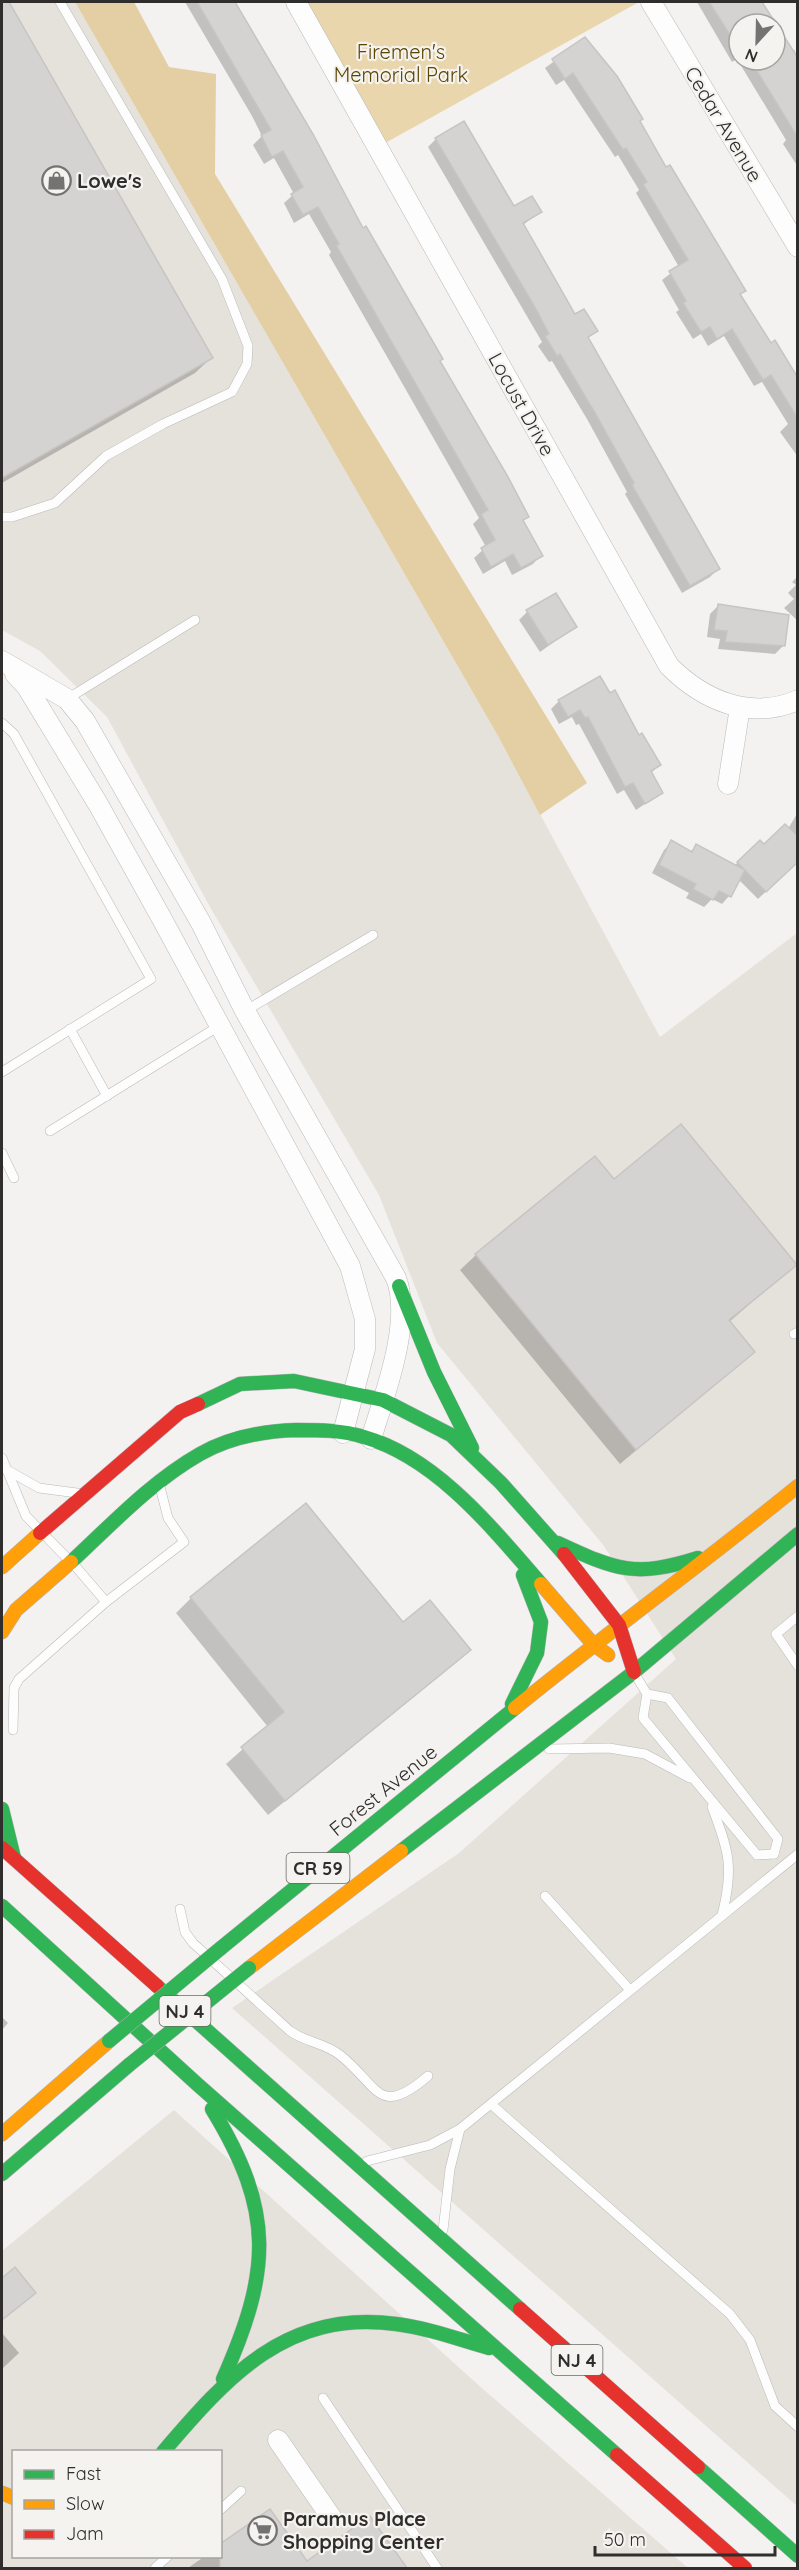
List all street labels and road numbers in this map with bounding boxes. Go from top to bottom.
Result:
street label: Cedar Avenue [680,62,768,186]
street label: Locust Drive [483,348,561,460]
street label: Forest Avenue [324,1739,442,1841]
road number: CR 59 [286,1853,350,1883]
road number: NJ 4 [160,1996,210,2026]
road number: NJ 4 [552,2345,602,2375]

